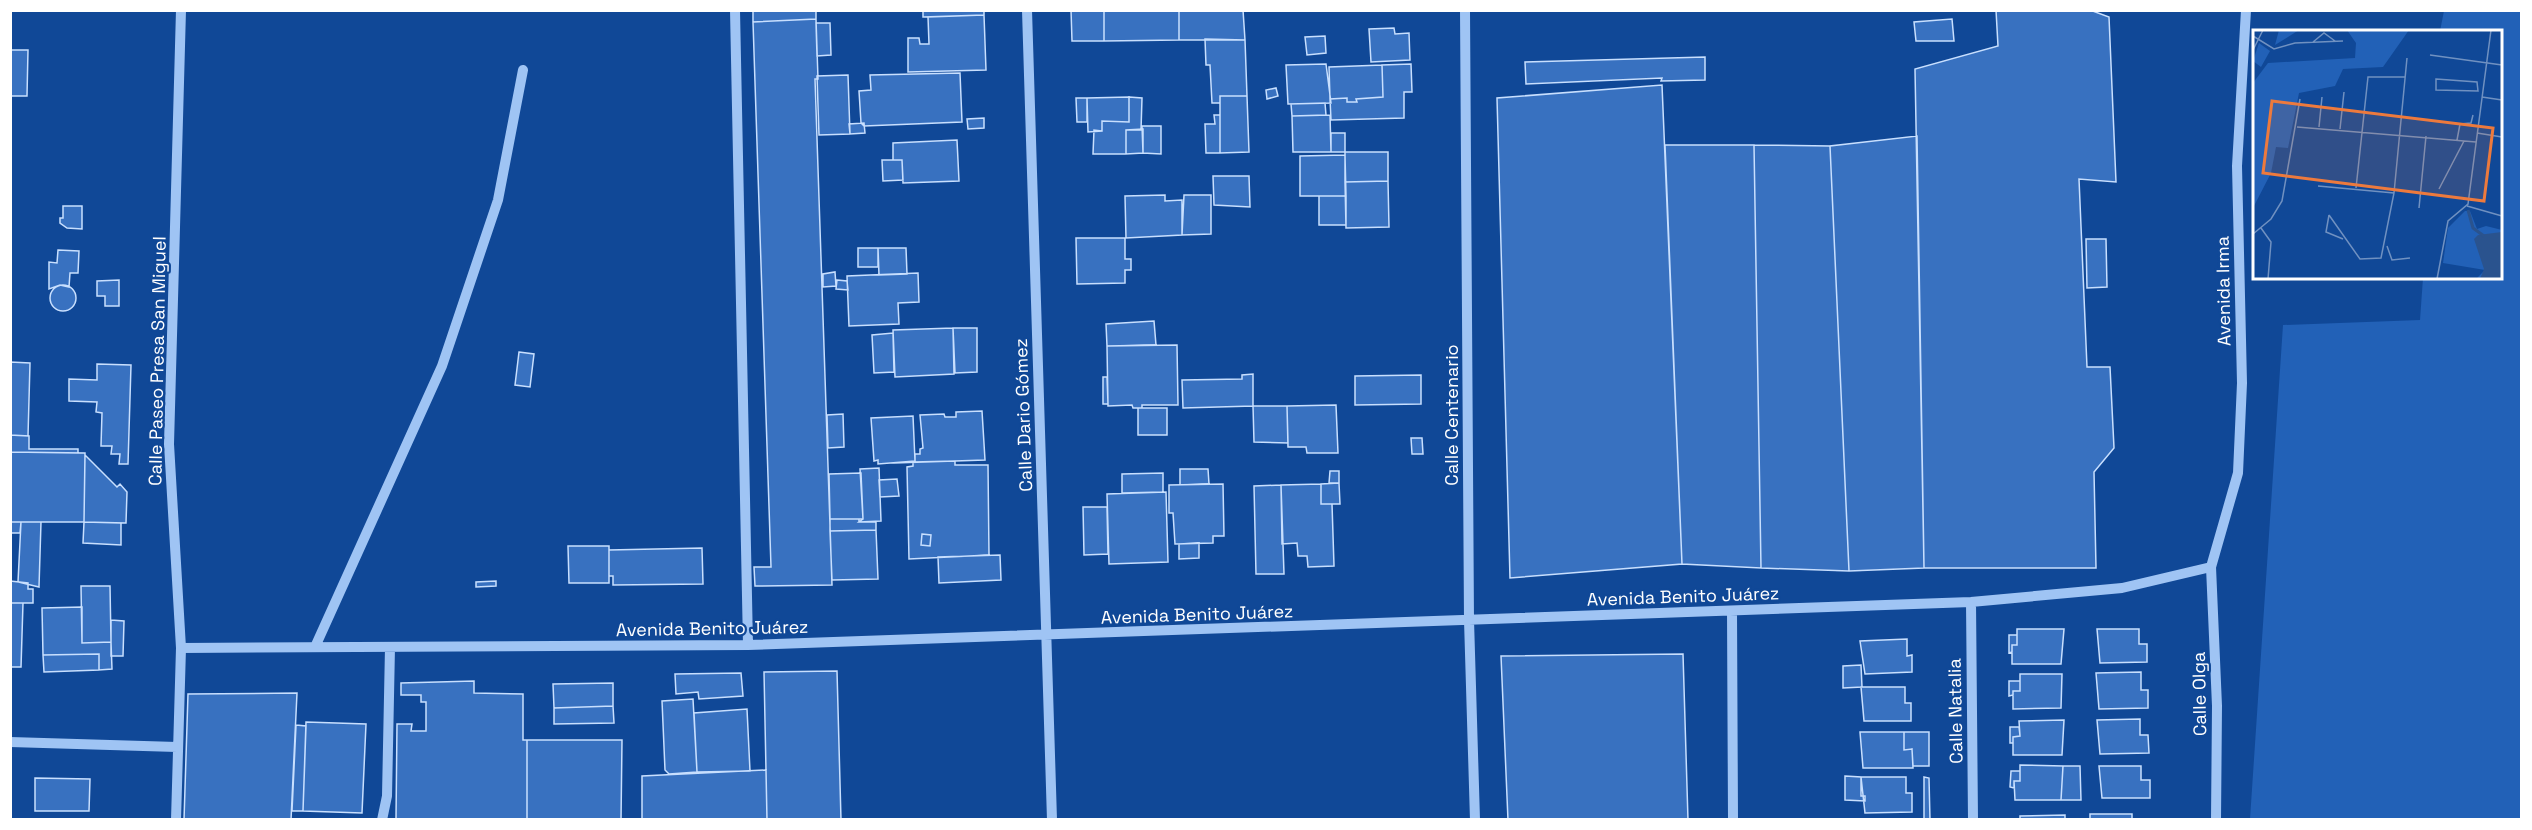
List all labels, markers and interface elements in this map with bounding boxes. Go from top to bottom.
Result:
inset map [2253,30,2502,279]
street label: Calle Paseo Presa San Miguel [143,236,171,486]
street label: Avenida Irma [2211,236,2235,346]
street label: Calle Dario Gómez [1009,338,1037,492]
street label: Calle Centenario [1440,344,1463,486]
street label: Avenida Benito Juárez [1586,581,1780,611]
street label: Avenida Benito Juárez [1100,599,1294,629]
street label: Avenida Benito Juárez [616,615,808,641]
street label: Calle Olga [2187,652,2211,736]
street label: Calle Natalia [1943,658,1967,764]

